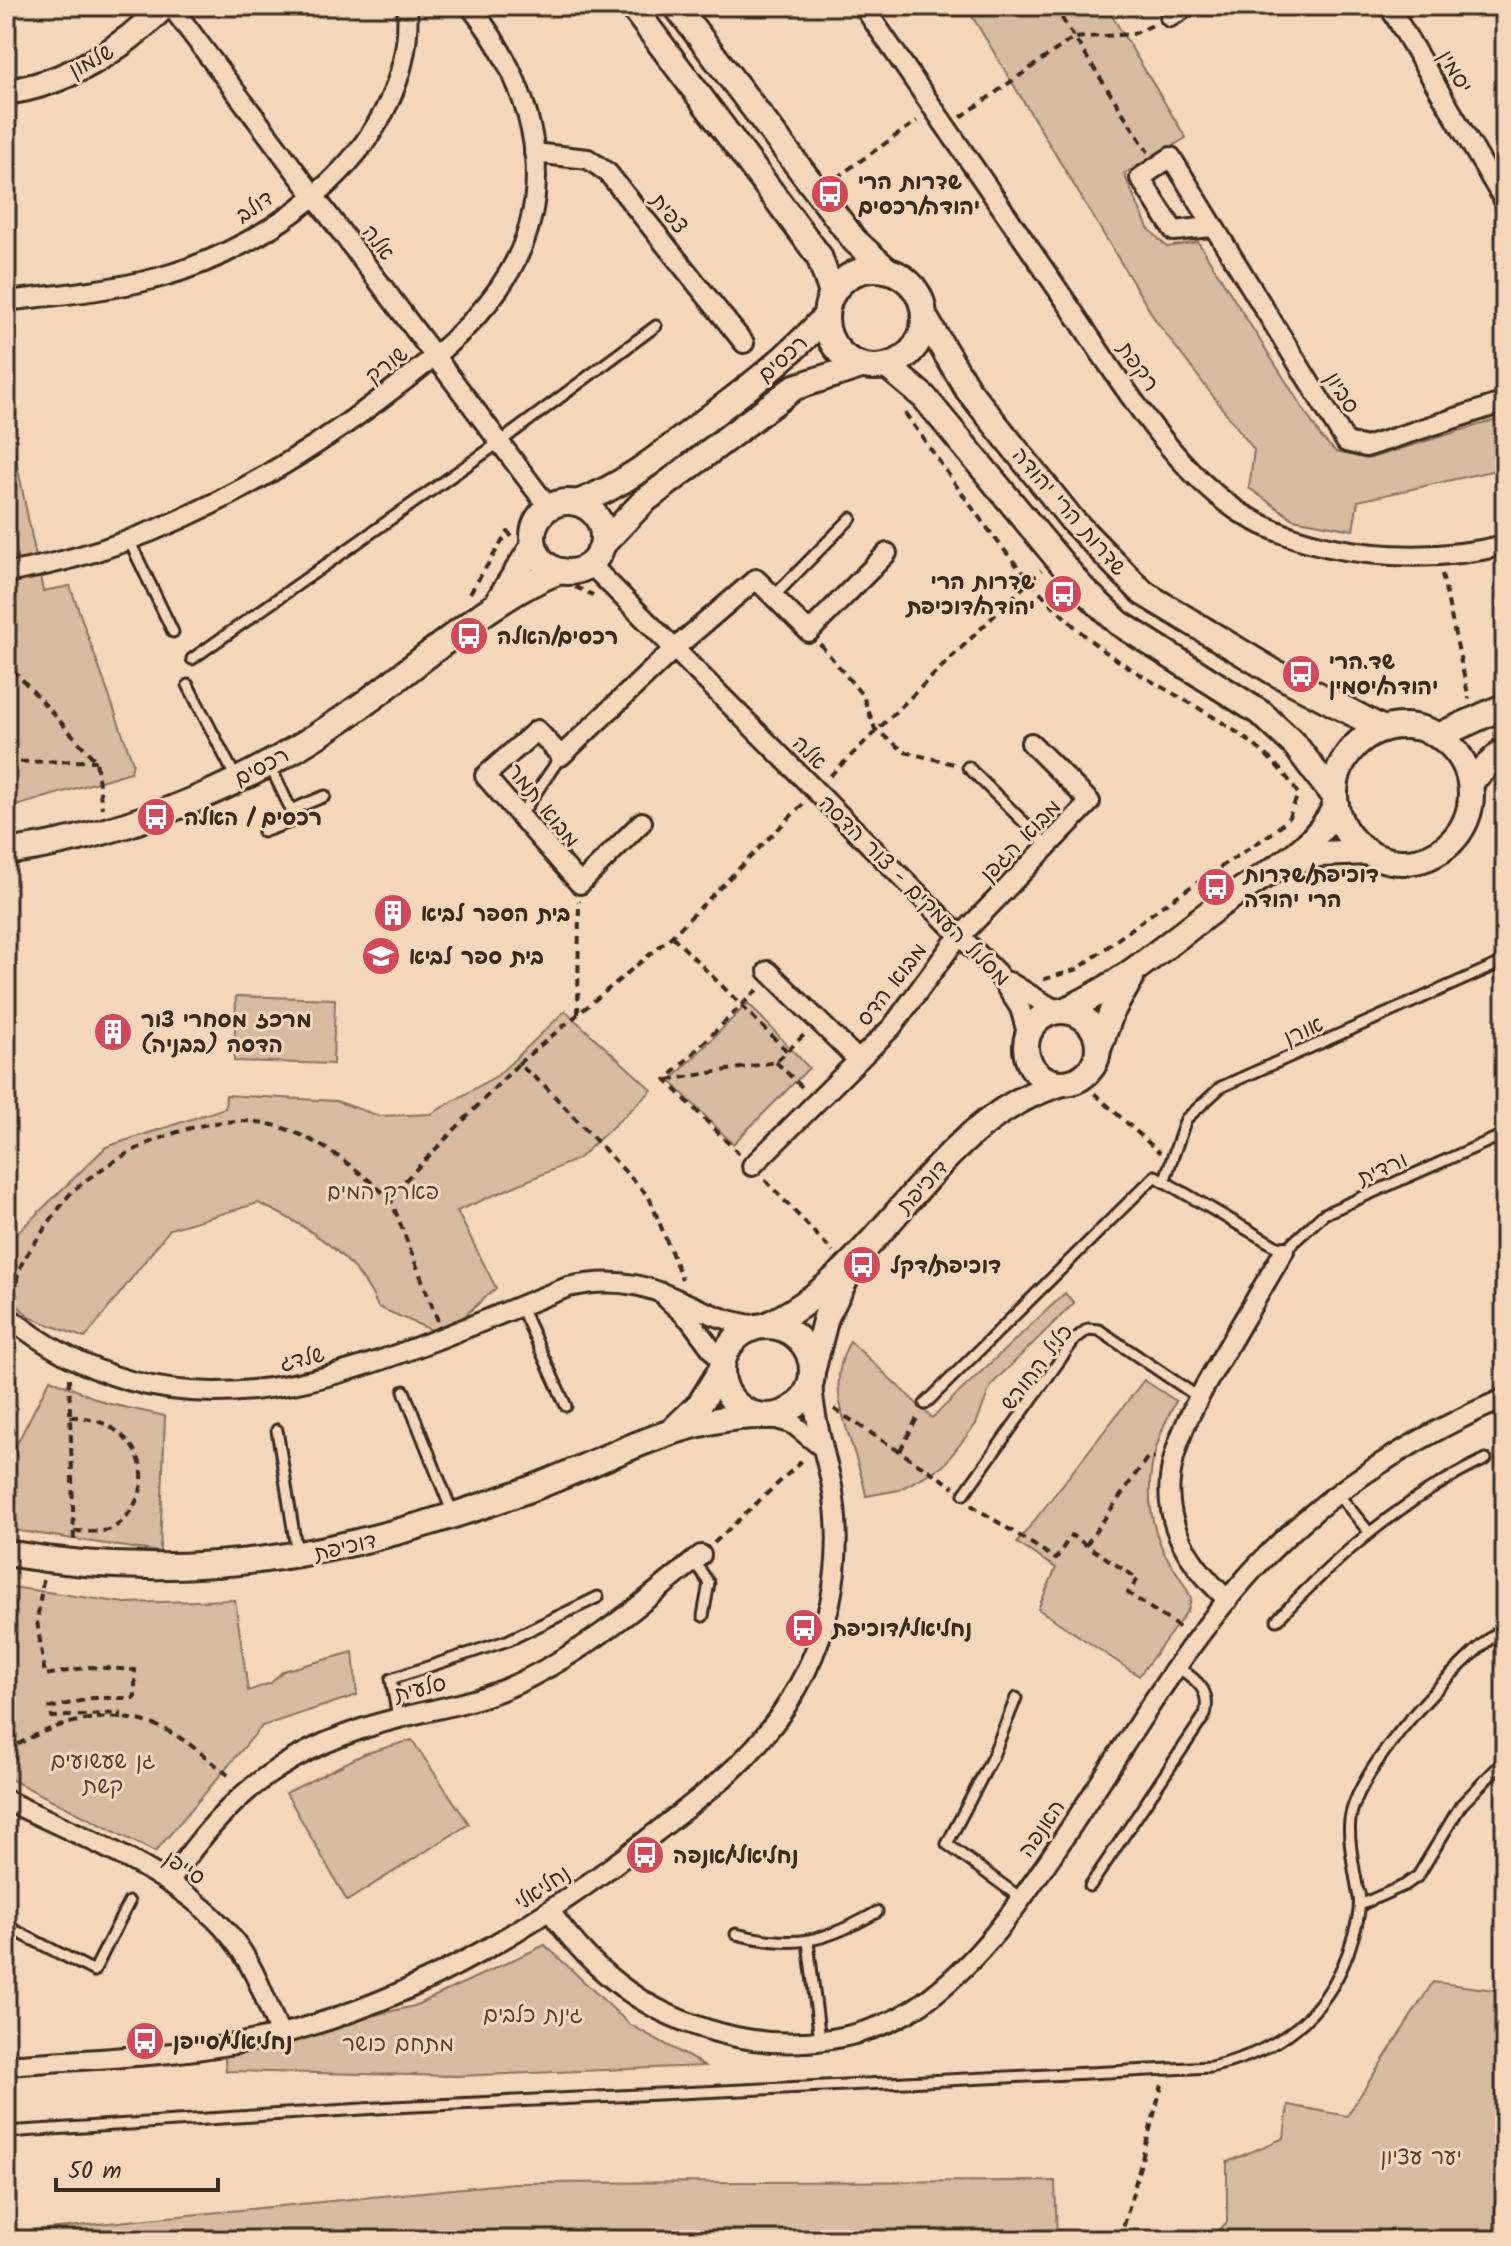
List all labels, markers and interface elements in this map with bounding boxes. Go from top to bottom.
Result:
street label: שלמון [63,36,121,89]
street label: יסמין [1427,44,1481,101]
place label: שדרות הרי יהודה/רכסים [858,166,980,226]
bus stop icon: שדרות הרי יהודה/רכסים [809,173,851,215]
street label: דולב [229,182,282,234]
street label: צפית [640,186,696,243]
street label: אלה [352,218,402,269]
street label: רכסים [750,327,817,392]
street label: רקפת [1106,334,1167,400]
street label: שורק [359,338,417,394]
street label: סביון [1314,365,1367,421]
street label: שדרות הרי יהודה [1002,440,1134,585]
place label: שדרות הרי יהודה/דוכיפת [904,566,1035,626]
bus stop icon: שדרות הרי יהודה/דוכיפת [1042,573,1084,615]
bus stop icon: רכסים/האלה [448,615,490,657]
place label: רכסים/האלה [497,621,618,656]
place label: שד.הרי יהודה/יסמין [1329,646,1438,706]
bus stop icon: שד.הרי יהודה/יסמין [1280,653,1322,695]
street label: אלה [783,728,834,779]
street label: רכסים [228,739,296,797]
street label: מבוא תמר [497,757,587,856]
street label: מסלול העמקים - צור הדסה [809,788,1017,996]
street label: מבוא הגפן [973,792,1071,891]
bus stop icon: רכסים / האלה [135,796,177,838]
place label: רכסים / האלה [184,802,322,837]
place label: דוכיפת/שדרות הרי יהודה [1242,859,1379,919]
bus stop icon: דוכיפת/שדרות הרי יהודה [1195,866,1237,908]
building icon: בית הספר לביא [372,892,414,934]
place label: בית הספר לביא [421,898,570,933]
school or university icon: בית ספר לביא [360,935,402,977]
street label: מבוא הדס [849,936,937,1035]
place label: בית ספר לביא [409,941,544,976]
place label: מרכז מסחרי צור הדסה (בבניה) [141,1004,312,1064]
street label: אורן [1278,1008,1330,1056]
building icon: מרכז מסחרי צור הדסה (בבניה) [92,1011,134,1053]
street label: ורדית [1351,1144,1414,1197]
street label: דוכיפת [889,1153,958,1224]
park label: פארק המים [327,1176,439,1211]
bus stop icon: דוכיפת/דקל [841,1244,883,1286]
place label: דוכיפת/דקל [890,1250,1001,1285]
street label: כליל החורש [993,1318,1083,1419]
street label: שלדג [277,1338,329,1383]
street label: דוכיפת [310,1524,380,1573]
bus stop icon: נחליאלי/דוכיפת [783,1607,825,1649]
place label: נחליאלי/דוכיפת [830,1613,972,1648]
street label: סלעית [390,1667,450,1714]
park label: גן שעשועים קשת [50,1745,156,1805]
street label: האנפה [1011,1793,1075,1866]
bus stop icon: נחליאלי/אנפה [624,1834,666,1876]
place label: נחליאלי/אנפה [673,1840,799,1875]
street label: סייפן [156,1842,212,1896]
street label: נחליאלי [508,1857,579,1921]
park label: גינת כלבים [483,1999,583,2034]
bus stop icon: נחליאלי/סייפן [124,2020,166,2062]
place label: נחליאלי/סייפן [173,2026,293,2061]
park label: מתחם כושר [342,2028,454,2063]
park label: יער עציון [1380,2141,1462,2176]
scale bar [56,2142,218,2192]
text: 50 m [68,2152,122,2191]

